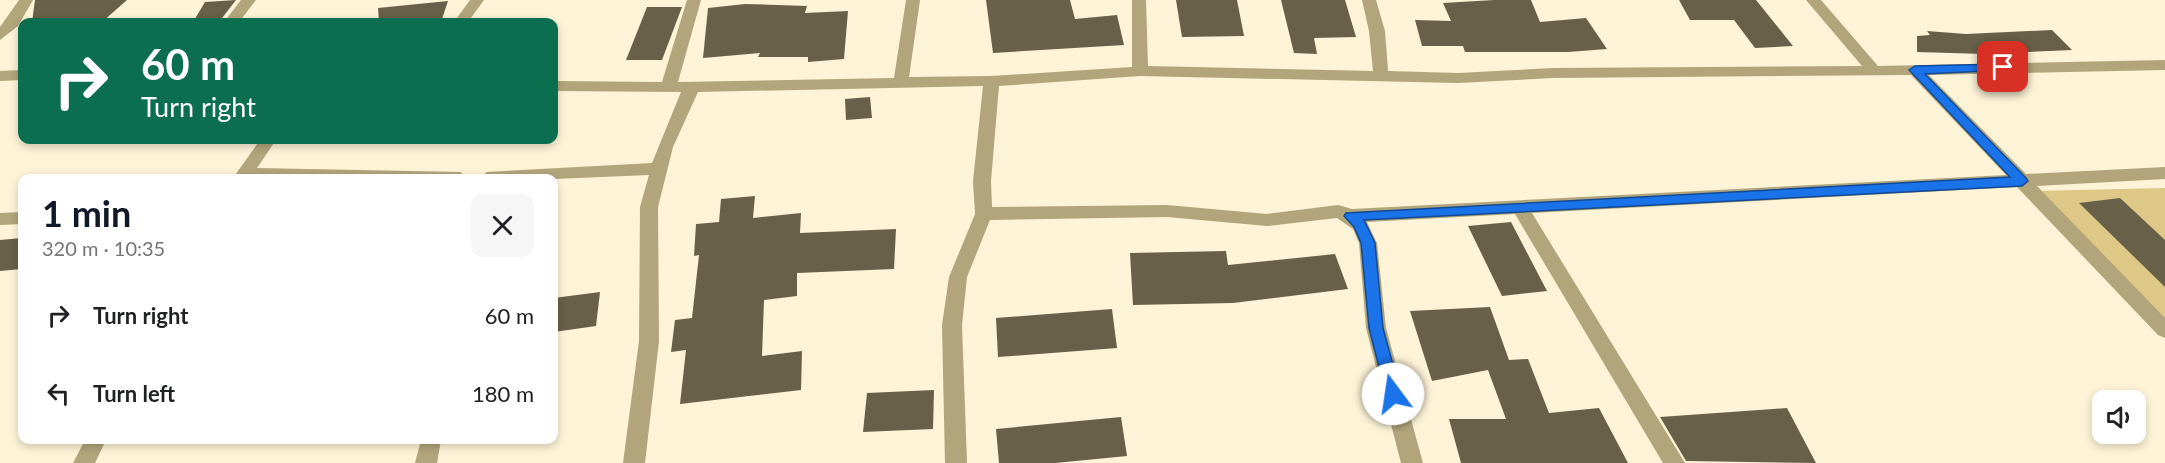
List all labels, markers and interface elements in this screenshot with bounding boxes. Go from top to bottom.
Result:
text: 60 m [141,39,235,89]
pin [1977,41,2028,92]
icon: right [42,42,120,120]
icon: arrive [1986,50,2019,83]
text: Turn right [141,90,256,123]
text: 1 min [42,191,131,235]
button: close [471,194,534,257]
text: 320 m · 10:35 [42,236,165,260]
icon: right [42,299,75,332]
text: Turn right [93,302,188,329]
text: 60 m [485,302,534,329]
position arrow [1361,362,1425,426]
icon: left [42,377,75,410]
text: Turn left [93,380,175,407]
text: 180 m [472,380,534,407]
map controls [2092,390,2146,444]
button: sound [2092,390,2146,444]

